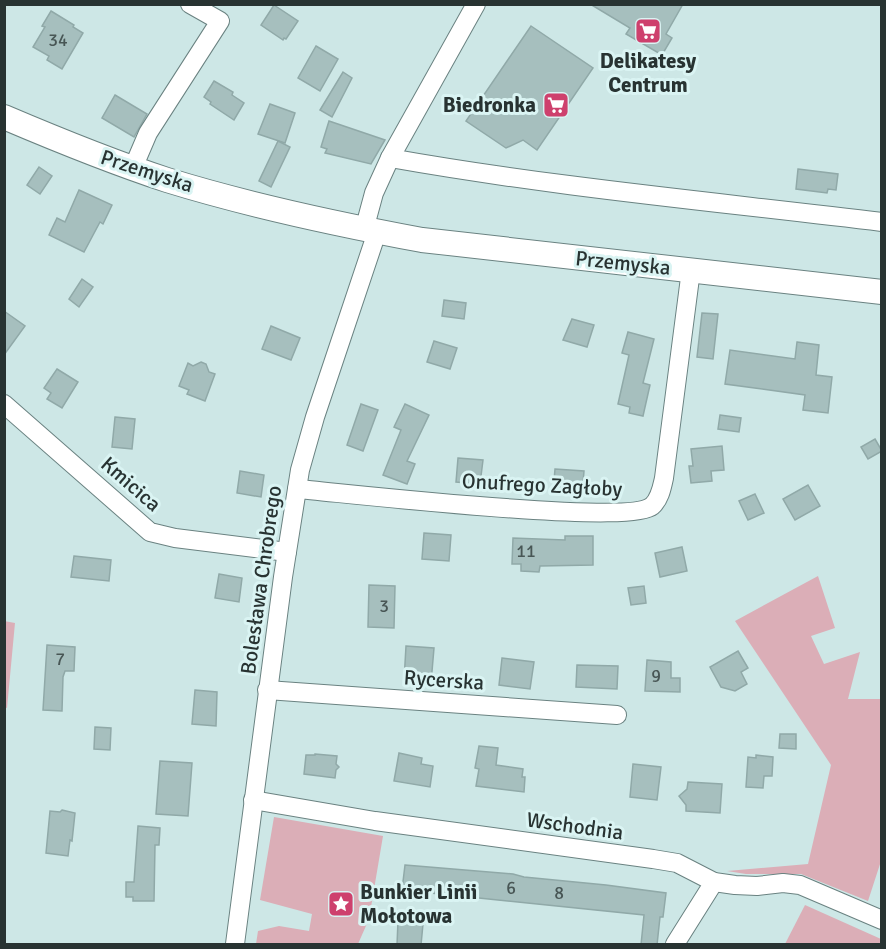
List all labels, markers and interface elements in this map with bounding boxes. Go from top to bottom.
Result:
supermarket icon: Delikatesy Centrum [633,16,663,46]
house number: 34 [48,29,68,51]
place label: Delikatesy Centrum [600,48,697,98]
supermarket icon: Biedronka [541,90,571,120]
place label: Biedronka [443,92,536,118]
street label: Przemyska [98,144,196,198]
street label: Przemyska [574,245,672,281]
street label: Kmicica [96,451,166,517]
street label: Onufrego Zagłoby [461,468,623,502]
street label: Bolesława Chrobrego [235,484,287,676]
house number: 11 [516,540,536,562]
house number: 3 [379,595,389,617]
house number: 7 [55,648,65,670]
street label: Rycerska [403,664,485,696]
house number: 9 [651,665,661,687]
street label: Wschodnia [525,806,625,846]
house number: 6 [506,877,516,899]
place label: Bunkier Linii Mołotowa [360,879,477,929]
house number: 8 [554,882,564,904]
place icon: Bunkier Linii Mołotowa [326,889,356,919]

